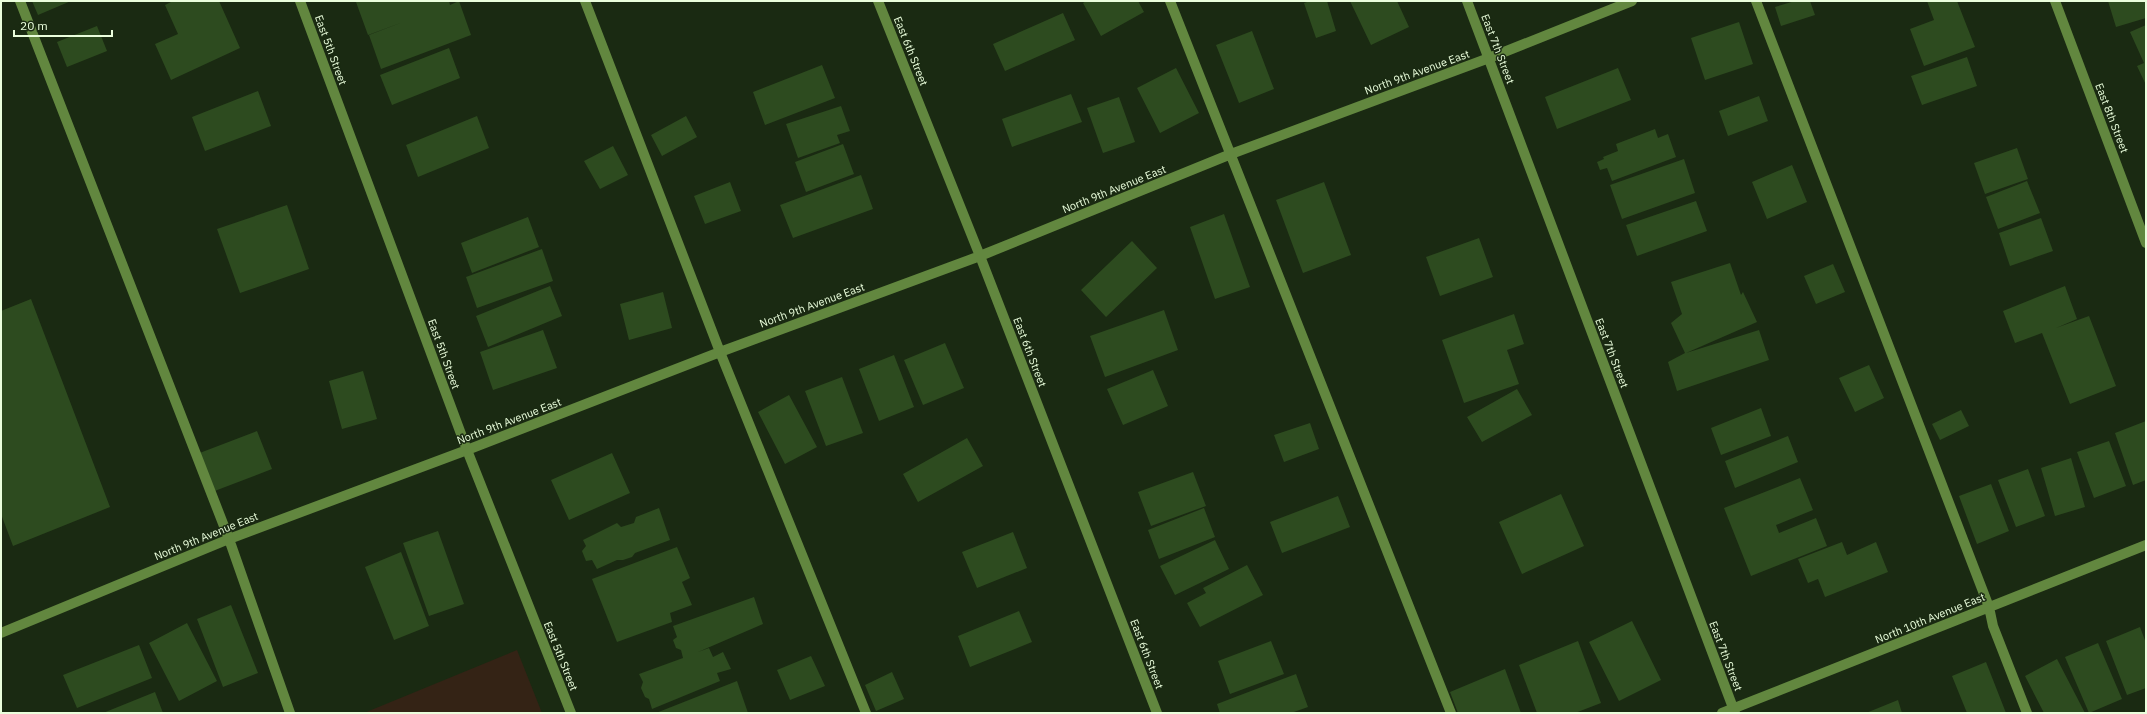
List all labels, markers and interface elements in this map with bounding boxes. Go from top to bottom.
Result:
scale bar [14,12,112,38]
street label: East 7th Street [1478,12,1518,86]
street label: East 5th Street [312,13,350,87]
street label: East 6th Street [891,14,931,88]
text: 20 m [20,18,48,33]
street label: North 9th Avenue East [1363,46,1472,98]
street label: East 8th Street [2092,81,2132,155]
street label: North 9th Avenue East [1060,162,1168,216]
street label: North 9th Avenue East [758,279,867,331]
street label: East 6th Street [1010,315,1050,389]
street label: East 7th Street [1592,316,1632,390]
street label: East 5th Street [425,317,463,391]
street label: North 9th Avenue East [455,395,563,447]
street label: North 9th Avenue East [152,509,260,563]
street label: North 10th Avenue East [1873,589,1987,646]
street label: East 6th Street [1127,617,1167,691]
street label: East 5th Street [541,619,581,693]
street label: East 7th Street [1706,619,1746,693]

